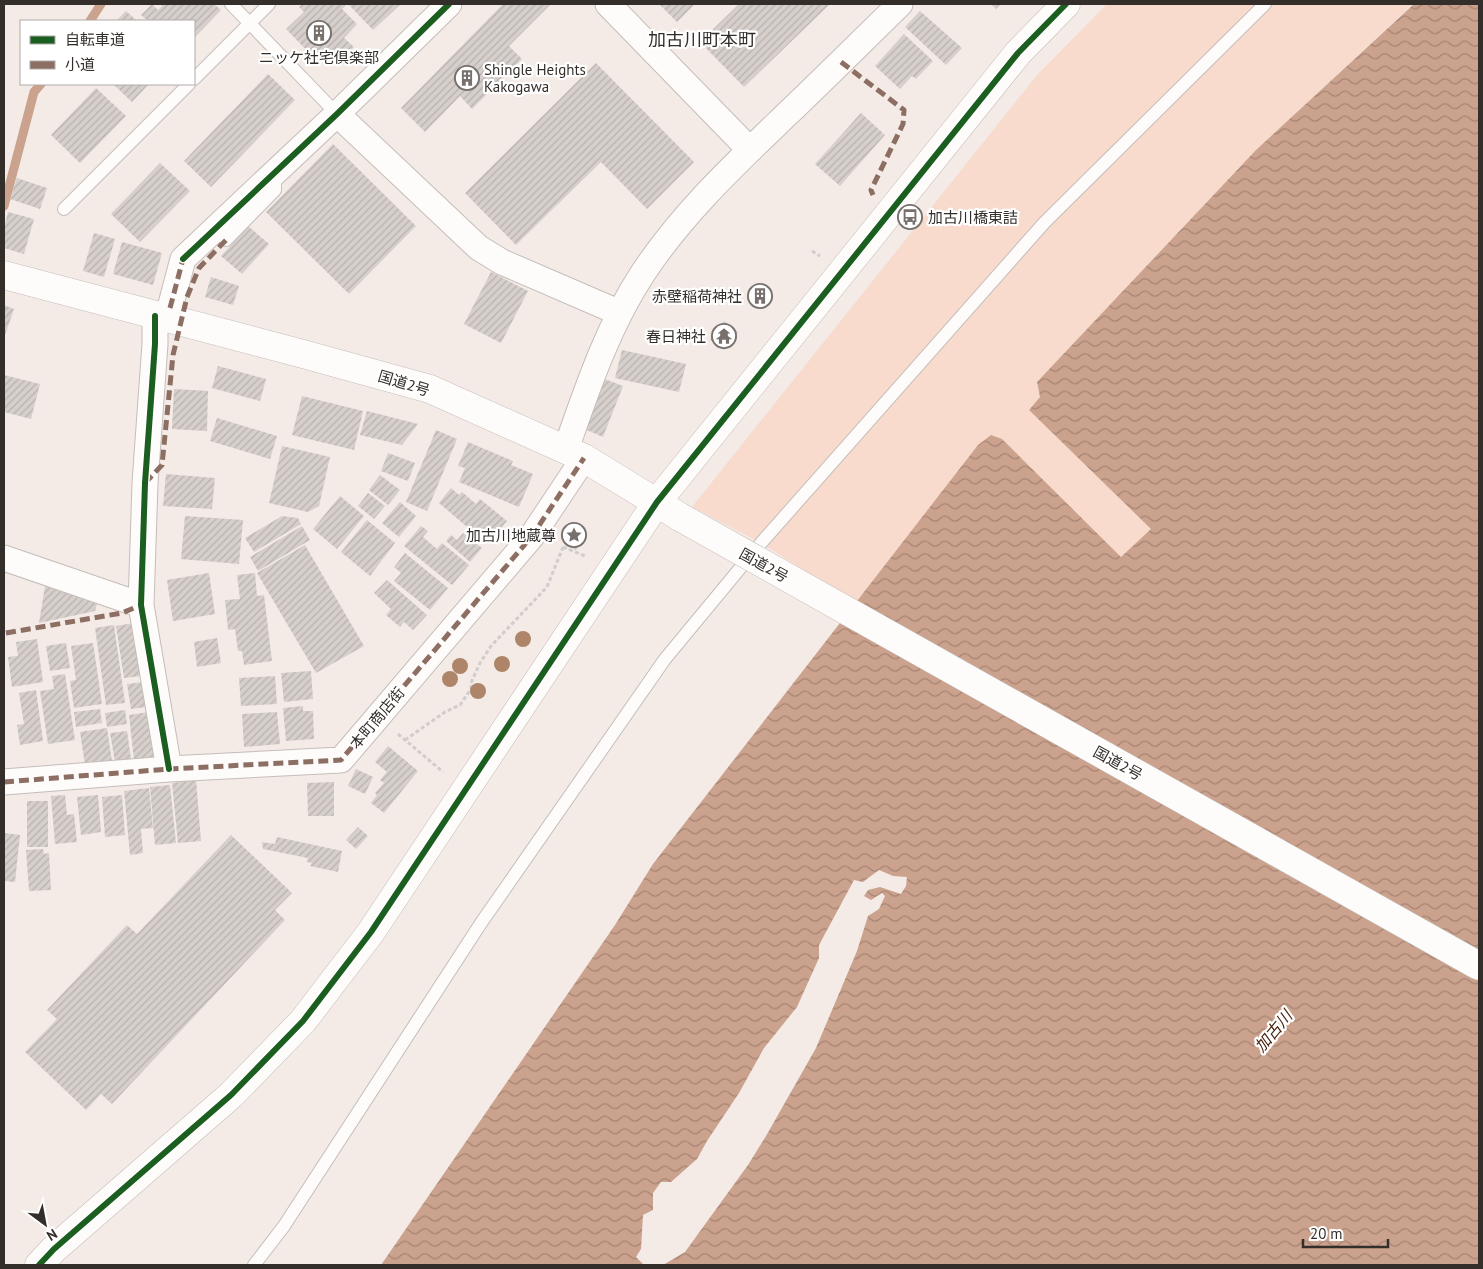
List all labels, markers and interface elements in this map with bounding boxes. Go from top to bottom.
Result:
legend [20,20,195,85]
building icon: ニッケ社宅倶楽部 [306,20,332,46]
district label: 加古川町本町 [648,28,756,51]
text: 自転車道 [65,30,125,49]
place label: ニッケ社宅倶楽部 [259,48,379,67]
text: 小道 [65,55,95,74]
place label: Shingle Heights Kakogawa [484,60,586,96]
building icon: Shingle Heights Kakogawa [454,65,480,91]
bus stop icon: 加古川橋東詰 [897,204,923,230]
place label: 加古川橋東詰 [928,208,1018,227]
building icon: 赤壁稲荷神社 [747,283,773,309]
place label: 赤壁稲荷神社 [652,287,742,306]
temple icon: 春日神社 [711,323,737,349]
place label: 春日神社 [646,327,706,346]
street label: 国道2号 [376,366,432,400]
place icon: 加古川地蔵尊 [561,522,587,548]
place label: 加古川地蔵尊 [466,526,556,545]
street label: 国道2号 [736,544,792,586]
street label: 本町商店街 [346,683,408,753]
street label: 国道2号 [1090,742,1146,784]
water label: 加古川 [1250,1005,1297,1056]
north arrow [20,1199,70,1249]
scale bar [1303,1216,1388,1248]
text: 20 m [1310,1224,1343,1243]
text: N [43,1225,61,1245]

